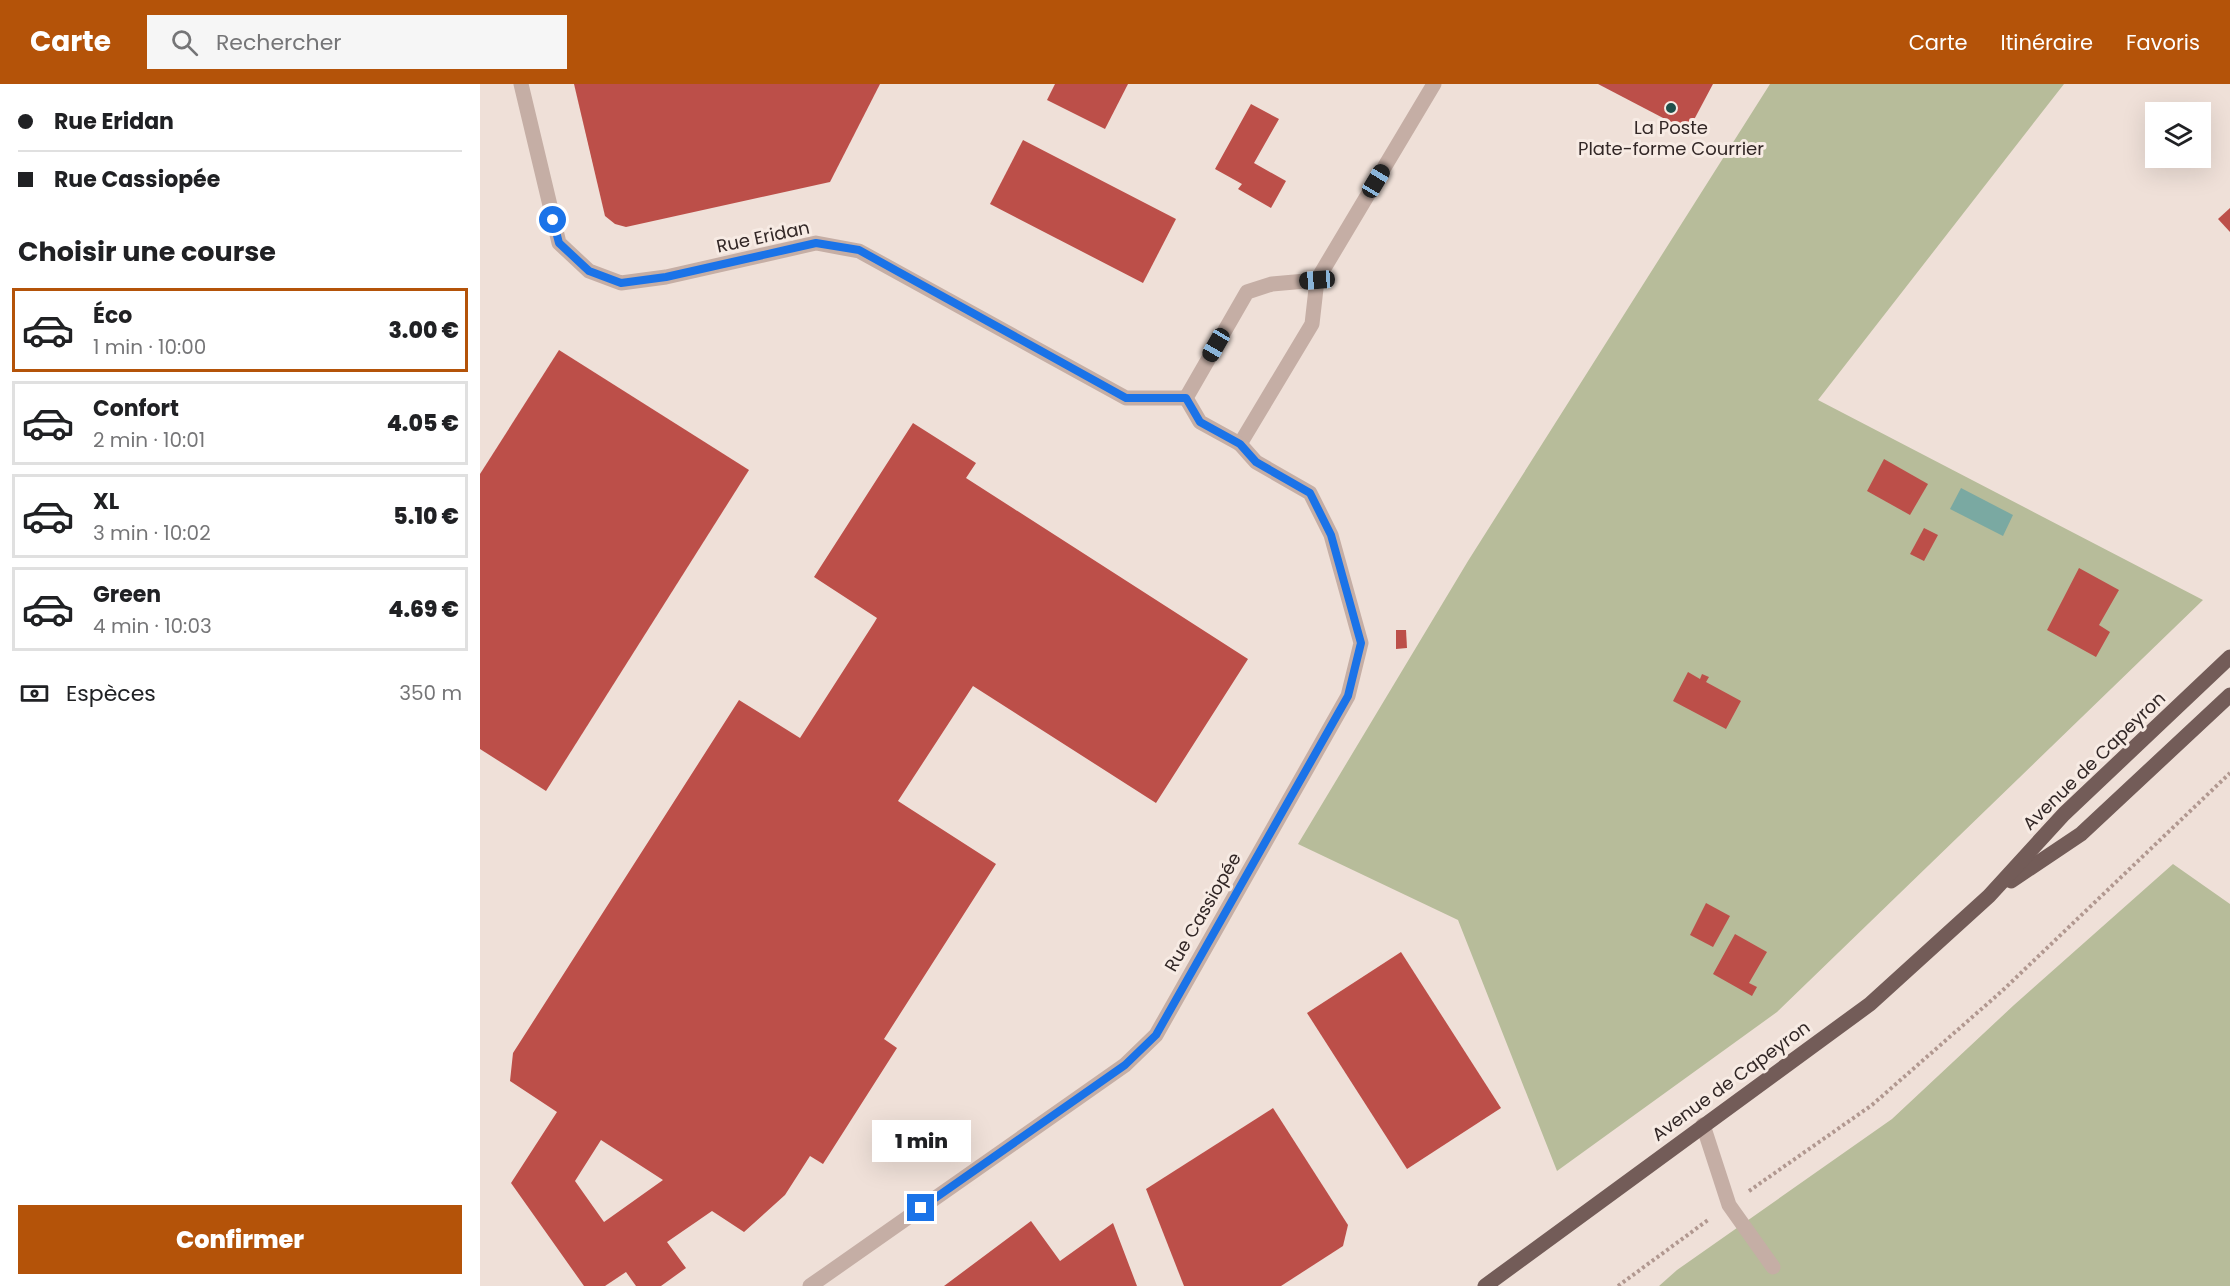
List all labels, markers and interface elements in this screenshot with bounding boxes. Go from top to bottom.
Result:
search box [147,15,567,69]
text: Carte [30,22,111,61]
icon: search [168,26,201,59]
text: Rechercher [216,27,342,58]
text: Carte [1909,28,1968,57]
text: Itinéraire [2001,28,2093,57]
text: Favoris [2126,28,2200,57]
marker: La Poste Plate-forme Courrier [1664,101,1678,115]
map controls [2145,102,2211,168]
button: layers [2145,102,2211,168]
text: Rue Eridan [54,106,174,137]
place label: La Poste Plate-forme Courrier [1578,115,1764,161]
car [1359,161,1393,201]
text: Rue Cassiopée [54,164,220,195]
route start [539,206,566,233]
street label: Rue Eridan [714,214,812,259]
text: Choisir une course [18,233,276,270]
car [1298,270,1336,290]
text: Éco [93,300,132,331]
icon: car [21,303,75,357]
text: 3.00 € [388,315,459,346]
car [1199,325,1233,365]
text: 1 min · 10:00 [93,333,206,361]
text: Confort [93,393,179,424]
icon: car [21,396,75,450]
text: 4.05 € [387,408,459,439]
text: 2 min · 10:01 [93,426,205,454]
text: XL [93,486,119,517]
icon: car [21,489,75,543]
text: 5.10 € [393,501,459,532]
text: 3 min · 10:02 [93,519,211,547]
text: Green [93,579,161,610]
icon: car [21,582,75,636]
text: 4.69 € [388,594,459,625]
text: 4 min · 10:03 [93,612,212,640]
icon: cash [18,677,51,710]
text: Espèces [66,678,156,709]
text: 350 m [399,679,462,707]
street label: Avenue de Capeyron [2017,686,2171,836]
street label: Rue Cassiopée [1158,848,1247,976]
street label: Avenue de Capeyron [1647,1015,1815,1146]
callout: 1 min [872,1121,970,1163]
text: 1 min [895,1127,948,1155]
route end [907,1194,934,1221]
button: Confirmer [18,1205,462,1274]

